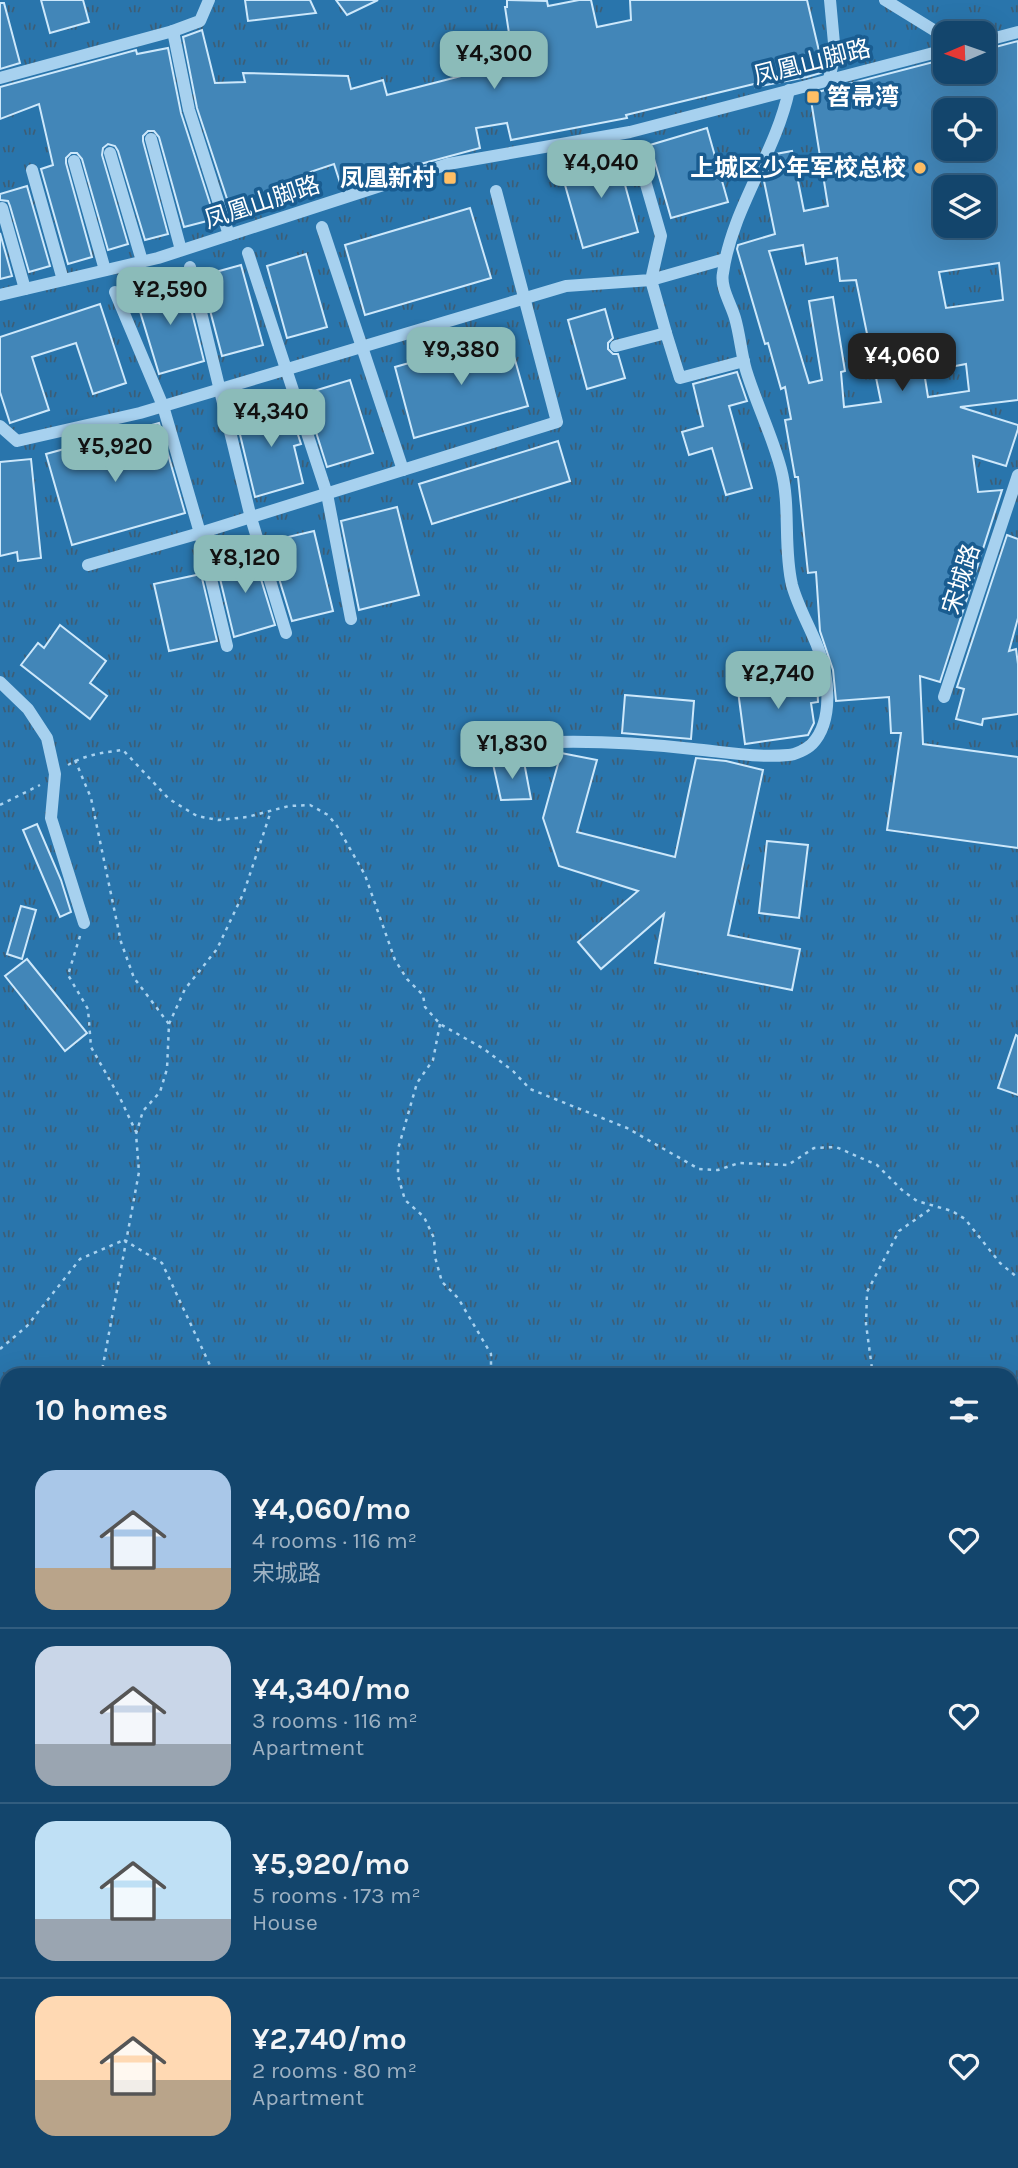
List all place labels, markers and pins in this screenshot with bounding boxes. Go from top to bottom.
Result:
pin: ¥4,300 [437,32,551,91]
place label: 笤帚湾 [827,83,899,111]
marker: 笤帚湾 [805,89,821,105]
pin: ¥4,040 [544,140,658,200]
place label: 上城区少年军校总校 [690,154,906,182]
marker: 上城区少年军校总校 [912,160,928,176]
place label: 凤凰新村 [340,164,436,192]
marker: 凤凰新村 [442,170,458,186]
pin: ¥2,590 [113,268,227,327]
pin: ¥9,380 [404,328,518,387]
pin: ¥4,060 [845,334,959,393]
pin: ¥4,340 [214,390,328,449]
pin: ¥5,920 [58,424,172,484]
pin: ¥8,120 [188,536,302,595]
pin: ¥2,740 [721,652,835,711]
pin: ¥1,830 [455,722,569,781]

